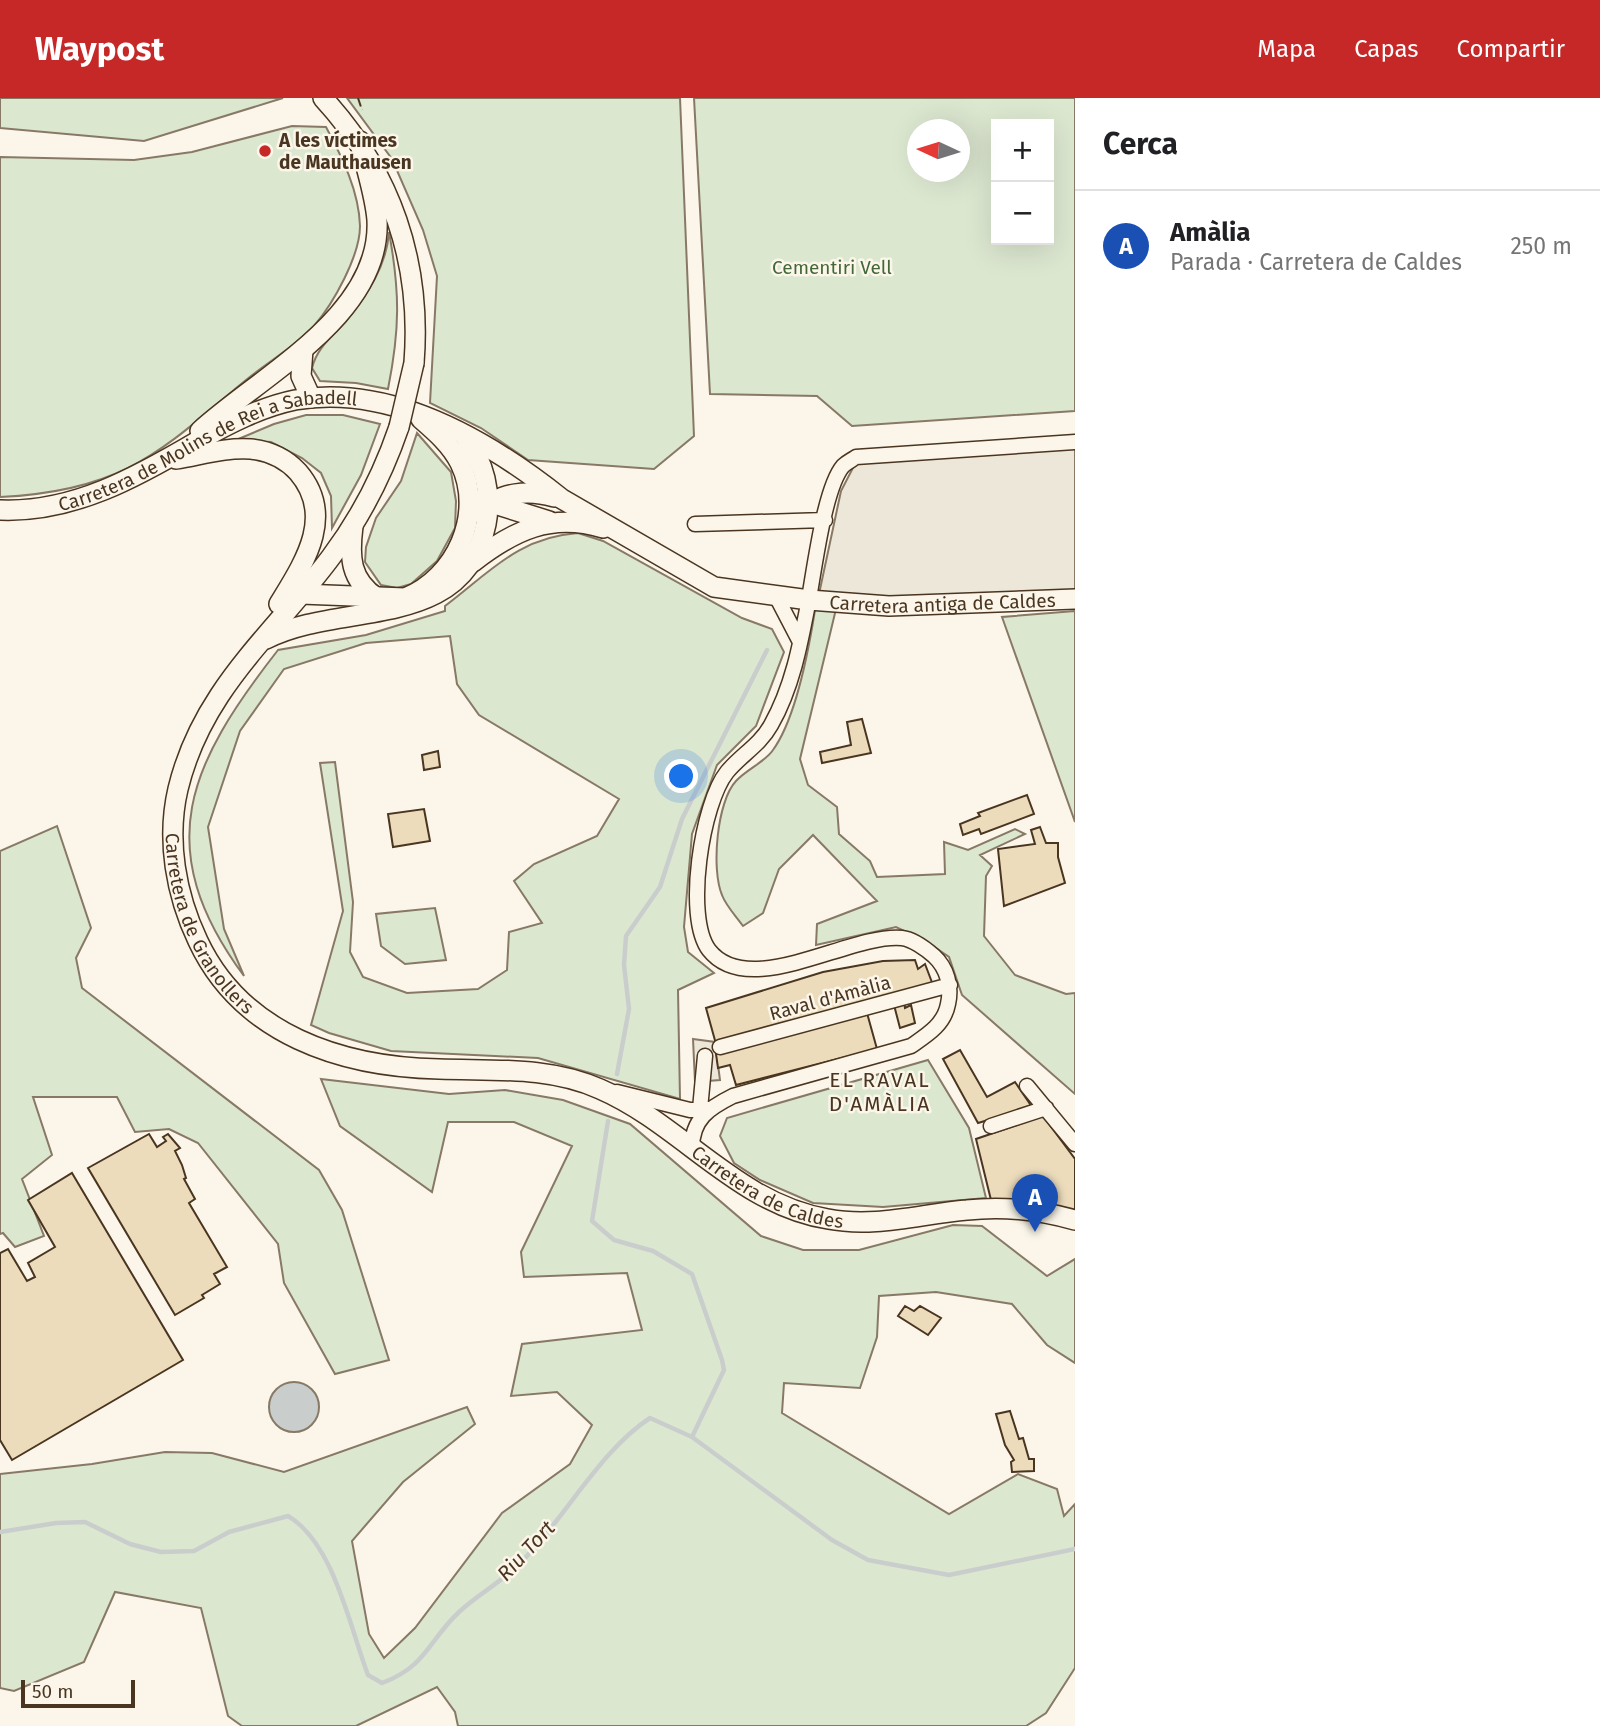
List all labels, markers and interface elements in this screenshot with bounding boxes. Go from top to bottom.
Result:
text: Waypost [35,29,164,69]
text: Mapa [1257,35,1316,63]
text: Capas [1354,35,1418,63]
text: Compartir [1456,35,1565,63]
north arrow [907,119,970,182]
map controls [991,119,1054,245]
button: + [991,119,1054,182]
text: Cerca [1103,126,1178,162]
place label: A les víctimes de Mauthausen [278,129,412,174]
marker: A les víctimes de Mauthausen [257,143,273,159]
button: − [991,182,1054,245]
text: Amàlia [1170,217,1251,248]
text: A [1119,232,1133,260]
text: 250 m [1510,232,1572,260]
text: Parada · Carretera de Caldes [1170,248,1462,276]
park label: Cementiri Vell [772,256,892,279]
street label: Carretera de Molins de Rei a Sabadell [56,385,359,516]
street label: Carretera antiga de Caldes [829,588,1056,618]
your location [664,759,698,793]
street label: Carretera de Granollers [161,833,259,1019]
street label: Raval d'Amàlia [767,971,893,1025]
district label: EL RAVAL D'AMÀLIA [829,1067,931,1117]
street label: Carretera de Caldes [687,1140,845,1233]
pin: A [1012,1174,1058,1232]
water label: Riu Tort [492,1515,561,1587]
scale bar [21,1677,135,1709]
text: 50 m [32,1680,73,1703]

